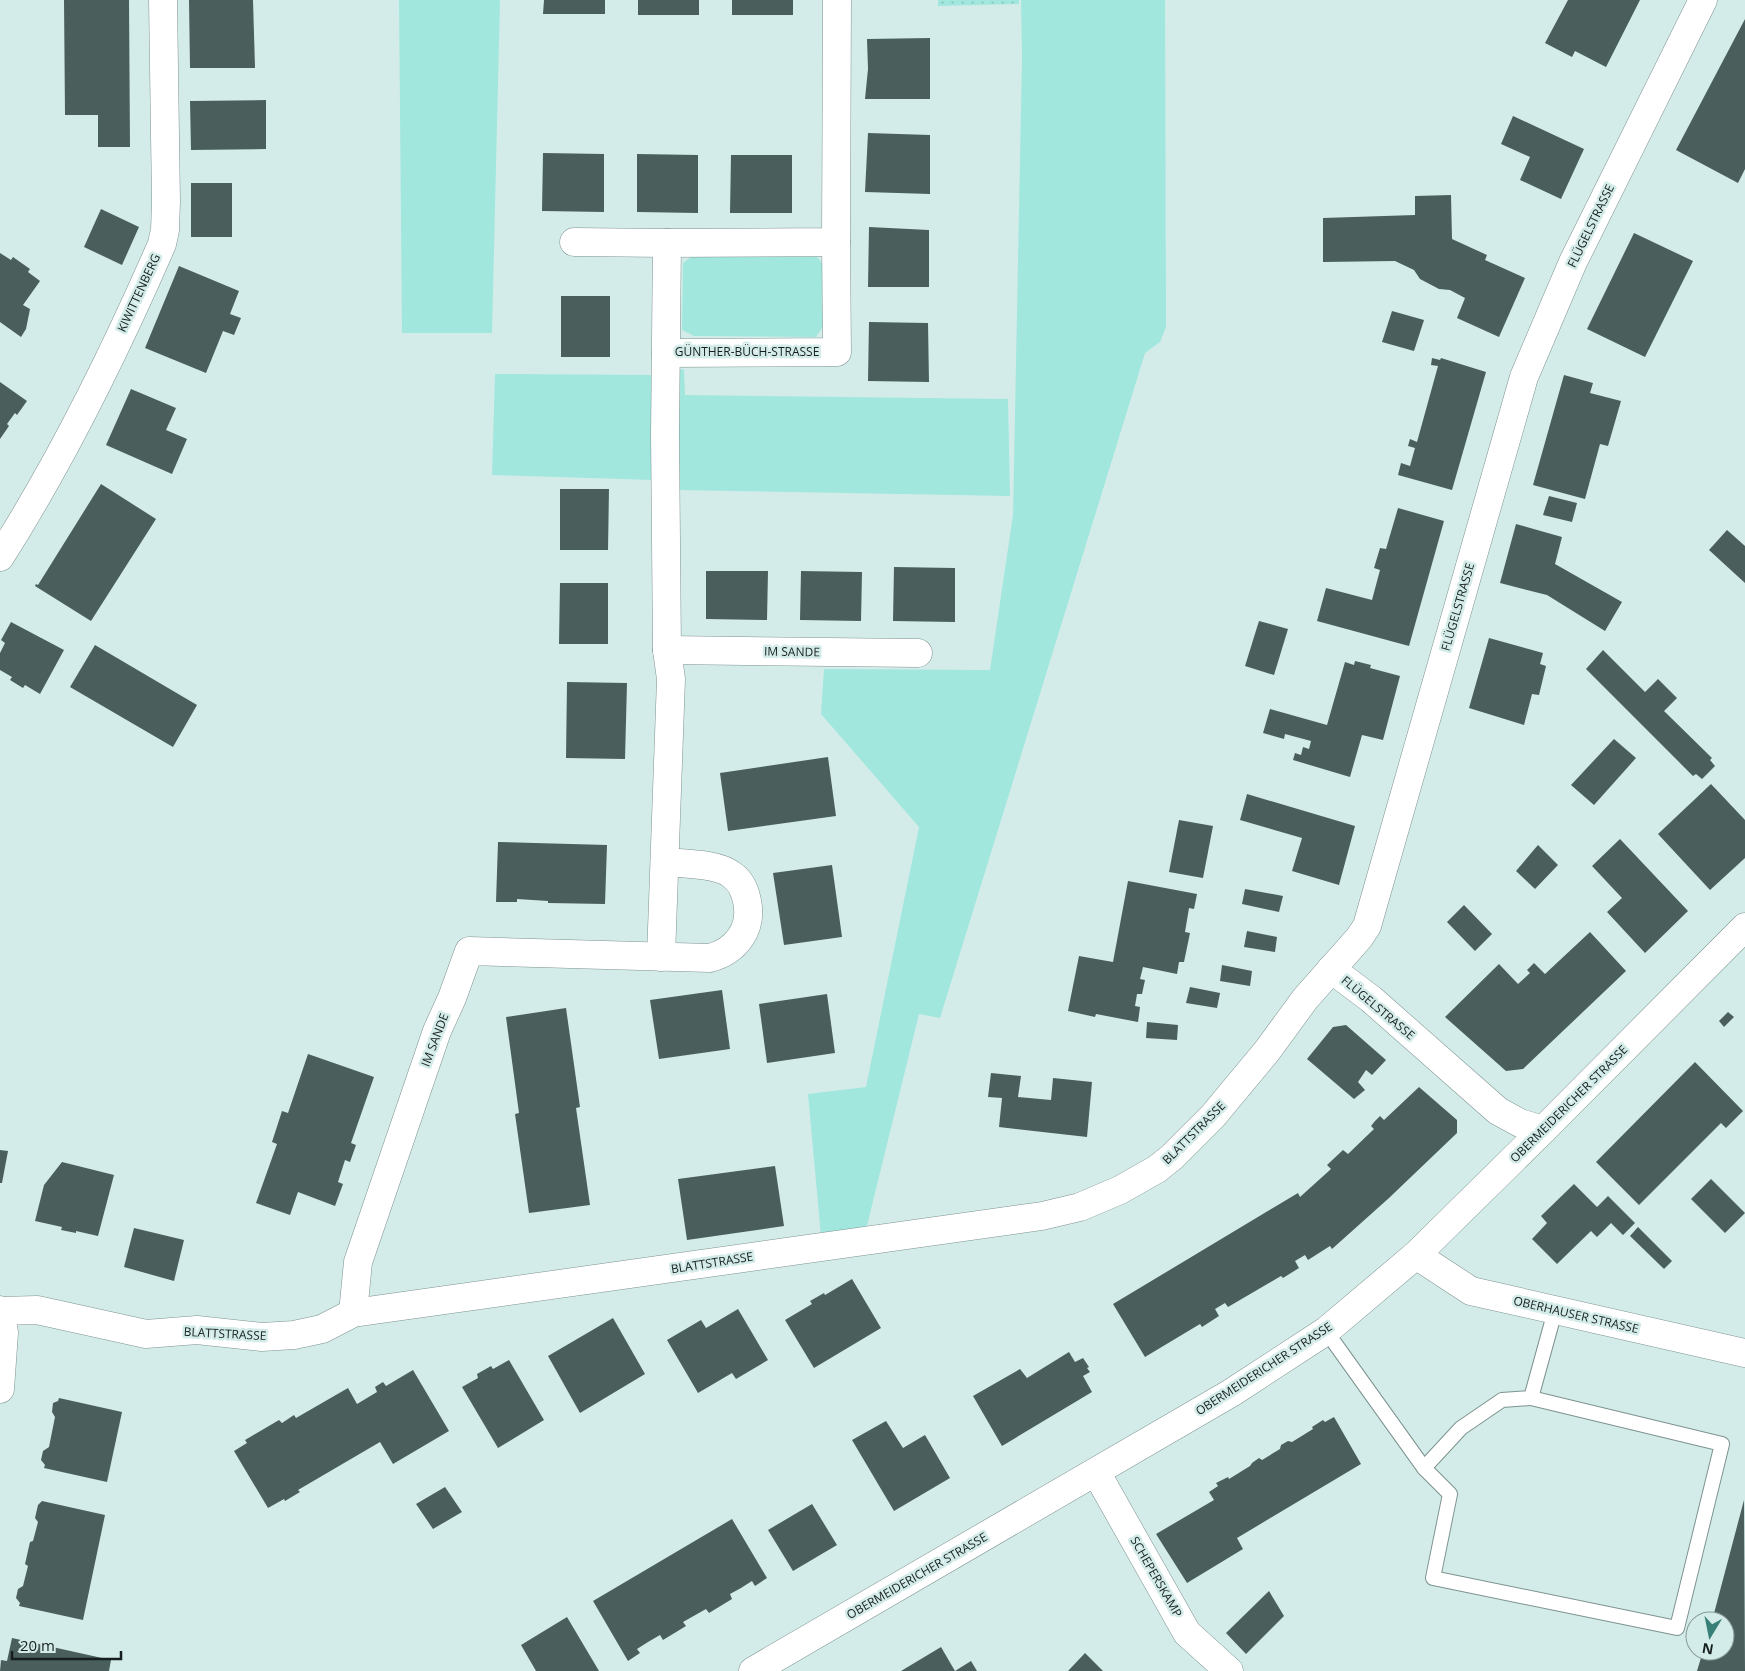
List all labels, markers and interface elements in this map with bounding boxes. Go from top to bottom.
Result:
street label: FLÜGELSTRASSE [1563,181,1618,270]
street label: KIWITTENBERG [113,251,164,335]
street label: GÜNTHER-BÜCH-STRASSE [675,343,819,360]
street label: FLÜGELSTRASSE [1437,561,1478,653]
street label: IM SANDE [764,643,820,660]
street label: FLÜGELSTRASSE [1338,972,1419,1043]
street label: IM SANDE [417,1011,452,1069]
street label: OBERMEIDERICHER STRASSE [1506,1041,1631,1166]
street label: BLATTSTRASSE [1158,1097,1229,1168]
street label: BLATTSTRASSE [670,1248,754,1277]
street label: OBERHAUSER STRASSE [1512,1292,1640,1337]
street label: OBERMEIDERICHER STRASSE [1192,1318,1335,1419]
street label: BLATTSTRASSE [183,1323,267,1344]
street label: OBERMEIDERICHER STRASSE [843,1528,990,1623]
street label: SCHEPERSKAMP [1126,1533,1186,1620]
north arrow [1685,1611,1735,1661]
scale bar [12,1628,121,1660]
text: 20 m [20,1635,55,1655]
text: N [1700,1639,1715,1660]

